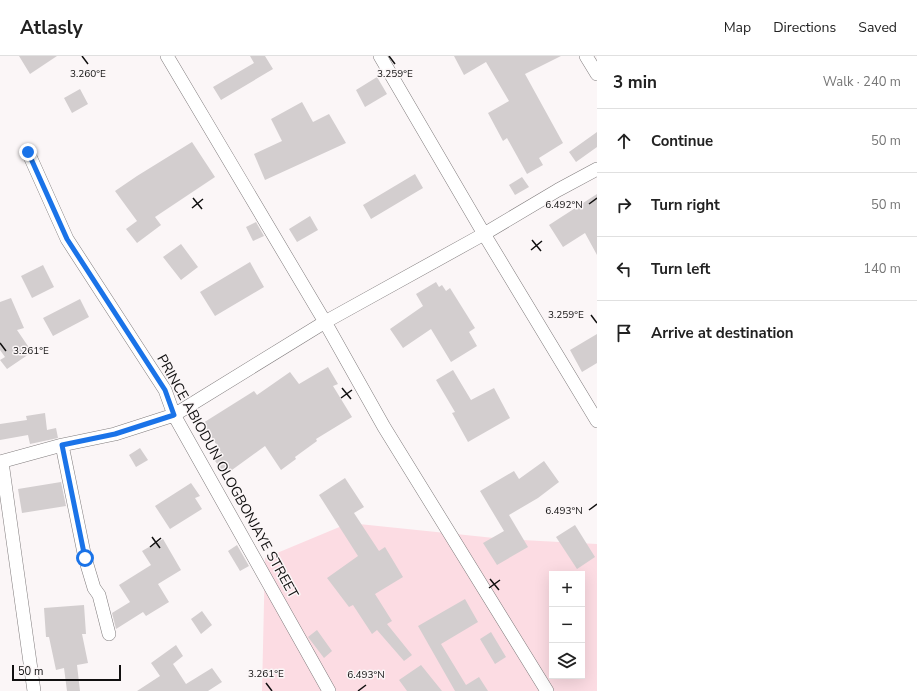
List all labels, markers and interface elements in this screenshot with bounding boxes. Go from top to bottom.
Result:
text: Atlasly [20,15,83,41]
text: Map [724,18,751,37]
text: Directions [773,18,836,37]
text: Saved [858,18,897,37]
text: 3.260°E [70,67,106,81]
text: 3.259°E [377,67,413,81]
text: 3 min [613,71,657,94]
text: Walk · 240 m [823,73,901,91]
icon: ahead [613,130,635,152]
text: Continue [651,131,713,151]
text: 50 m [871,132,901,150]
route end [19,143,37,161]
icon: right [613,194,635,216]
text: Turn right [651,195,720,215]
text: 50 m [871,196,901,214]
text: 6.492°N [545,198,583,212]
icon: left [613,258,635,280]
text: Turn left [651,259,710,279]
text: 140 m [863,260,901,278]
text: 3.259°E [548,308,584,322]
icon: arrive [613,322,635,344]
text: Arrive at destination [651,323,794,343]
text: 3.261°E [13,344,49,358]
street label: PRINCE ABIODUN OLOGBONJAYE STREET [152,351,303,602]
text: 6.493°N [545,504,583,518]
route start [76,549,94,567]
map controls [549,571,585,679]
button: + [549,571,585,607]
button: − [549,607,585,643]
button: layers [549,643,585,679]
scale bar [12,663,121,682]
text: 50 m [18,664,43,679]
text: 3.261°E [248,667,284,681]
text: 6.493°N [347,668,385,682]

